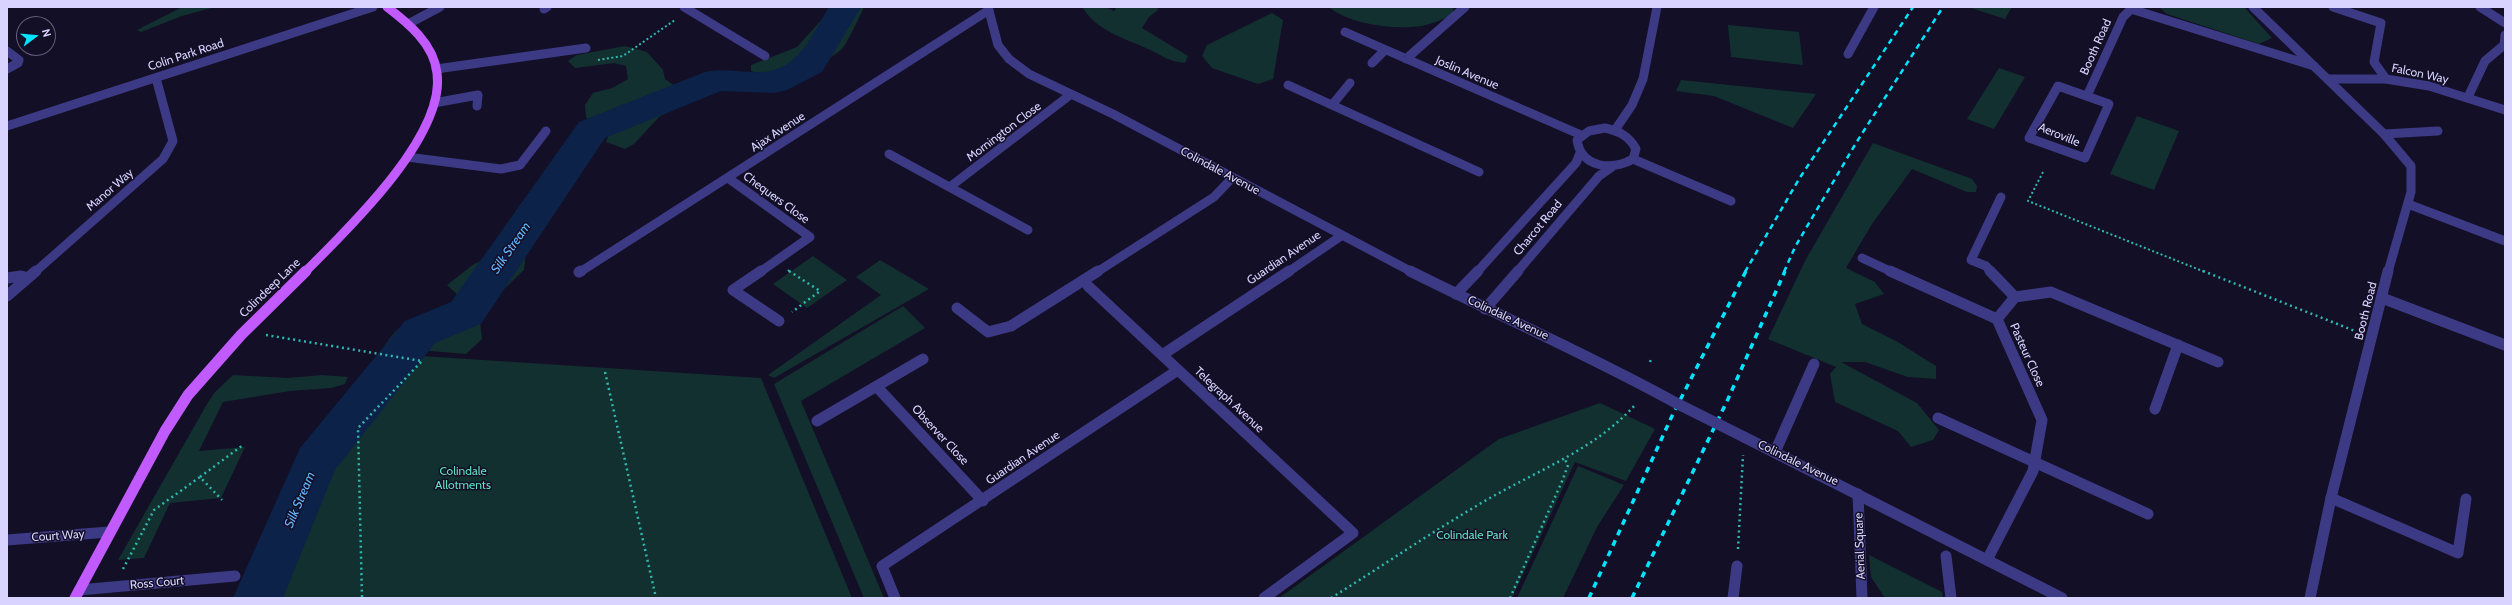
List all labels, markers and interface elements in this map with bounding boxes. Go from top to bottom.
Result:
north arrow [16,16,56,56]
street label: Booth Road [2077,17,2115,77]
text: N [39,27,54,39]
street label: Colin Park Road [146,36,226,74]
street label: Joslin Avenue [1433,53,1501,93]
street label: Falcon Way [2390,61,2450,87]
street label: Mornington Close [964,99,1044,165]
street label: Ajax Avenue [748,109,808,155]
street label: Aeroville [2036,120,2082,150]
street label: Colindale Avenue [1178,144,1262,198]
street label: Manor Way [84,166,136,214]
street label: Chequers Close [740,169,812,227]
street label: Charcot Road [1511,197,1565,259]
water label: Silk Stream [488,219,534,277]
street label: Guardian Avenue [1244,228,1324,288]
street label: Colindeep Lane [237,255,303,321]
street label: Booth Road [2352,280,2380,342]
street label: Colindale Avenue [1465,293,1551,343]
street label: Pasteur Close [2007,321,2047,389]
street label: Telegraph Avenue [1191,364,1267,436]
street label: Observer Close [908,402,972,468]
street label: Guardian Avenue [983,428,1063,488]
street label: Colindale Avenue [1755,437,1841,489]
park label: Colindale Allotments [435,464,491,492]
water label: Silk Stream [281,470,319,530]
street label: Aerial Square [1852,512,1868,580]
street label: Court Way [31,527,85,545]
park label: Colindale Park [1436,528,1508,542]
street label: Ross Court [129,573,185,593]

